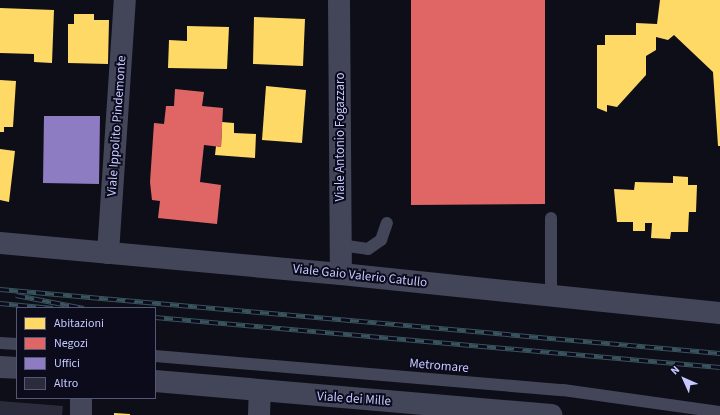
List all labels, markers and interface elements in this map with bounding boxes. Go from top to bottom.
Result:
street label: Viale Ippolito Pindemonte [104,55,130,197]
street label: Viale Antonio Fogazzaro [332,72,348,202]
street label: Viale Gaio Valerio Catullo [292,261,428,291]
legend [16,307,156,399]
text: Abitazioni [54,315,104,332]
text: Negozi [54,335,88,352]
text: Uffici [54,355,80,372]
street label: Metromare [409,356,469,376]
north arrow [664,359,704,399]
text: N [667,362,683,378]
text: Altro [54,375,78,392]
street label: Viale dei Mille [317,389,391,409]

